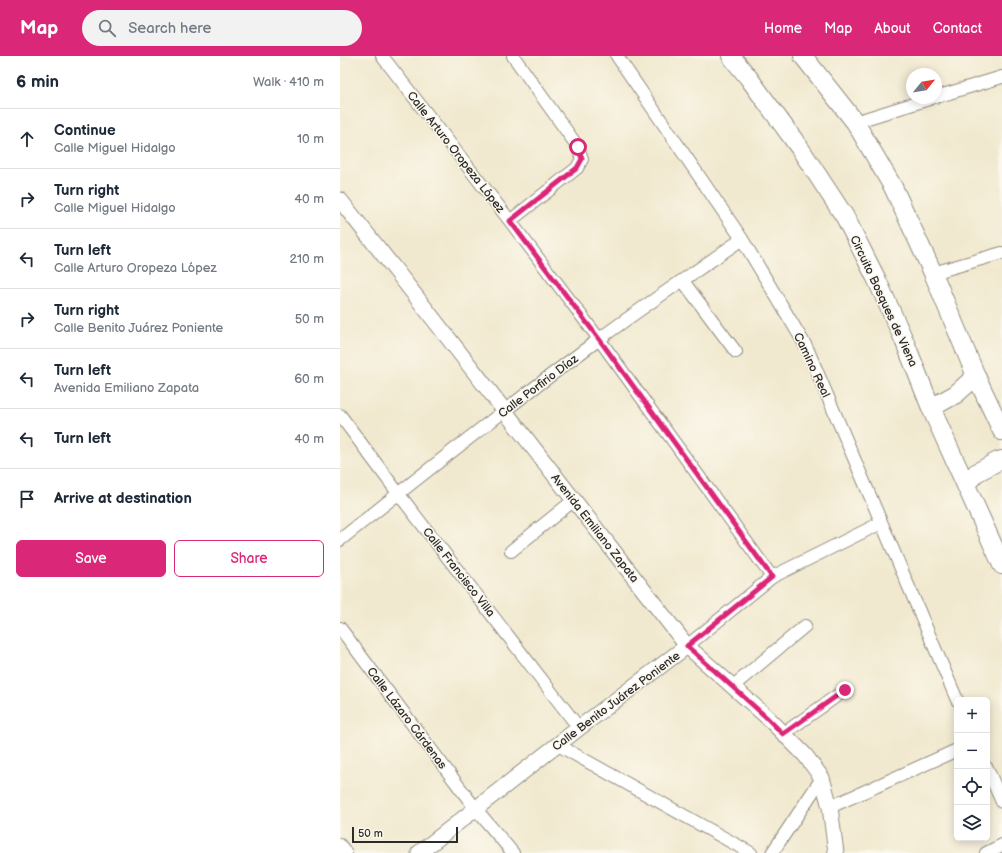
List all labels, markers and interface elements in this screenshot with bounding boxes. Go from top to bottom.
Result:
search box [82,10,362,46]
text: Map [20,17,58,40]
icon: search [96,17,118,39]
text: Search here [128,19,211,38]
text: Home [764,20,802,37]
text: Map [824,20,852,37]
text: About [874,20,911,37]
text: Contact [933,20,982,37]
north arrow [906,68,942,104]
text: 6 min [16,72,59,92]
text: Walk · 410 m [253,74,324,90]
street label: Calle Arturo Oropeza López [403,89,508,216]
text: Continue [54,121,116,140]
icon: ahead [16,128,38,150]
text: 10 m [297,131,324,147]
route start [569,138,587,156]
text: Calle Miguel Hidalgo [54,140,176,156]
text: Turn right [54,181,119,200]
icon: right [16,188,38,210]
text: 40 m [294,191,324,207]
text: Calle Miguel Hidalgo [54,200,176,216]
street label: Circuito Bosques de Viena [846,233,921,370]
text: Turn left [54,241,111,260]
icon: left [16,248,38,270]
text: 210 m [290,251,324,267]
text: Calle Arturo Oropeza López [54,260,217,276]
text: Turn right [54,301,119,320]
icon: right [16,308,38,330]
text: 50 m [295,311,324,327]
text: Calle Benito Juárez Poniente [54,320,223,336]
street label: Camino Real [790,330,833,400]
street label: Calle Porfirio Díaz [495,351,581,421]
text: Turn left [54,361,111,380]
icon: left [16,368,38,390]
text: 60 m [294,371,324,387]
text: Avenida Emiliano Zapata [54,380,199,396]
icon: left [16,428,38,450]
text: Turn left [54,429,111,448]
text: 40 m [294,431,324,447]
street label: Avenida Emiliano Zapata [547,471,642,586]
icon: arrive [16,488,38,510]
text: Arrive at destination [54,489,192,508]
street label: Calle Francisco Villa [419,525,498,620]
button: Save [16,540,166,577]
button: Share [174,540,324,577]
street label: Calle Benito Juárez Poniente [549,648,683,754]
street label: Calle Lázaro Cárdenas [363,664,450,772]
route end [836,681,854,699]
map controls [954,697,990,841]
button: + [954,697,990,733]
button: − [954,733,990,769]
button: locate [954,769,990,805]
button: layers [954,805,990,841]
scale bar [352,825,458,844]
text: 50 m [358,827,383,840]

